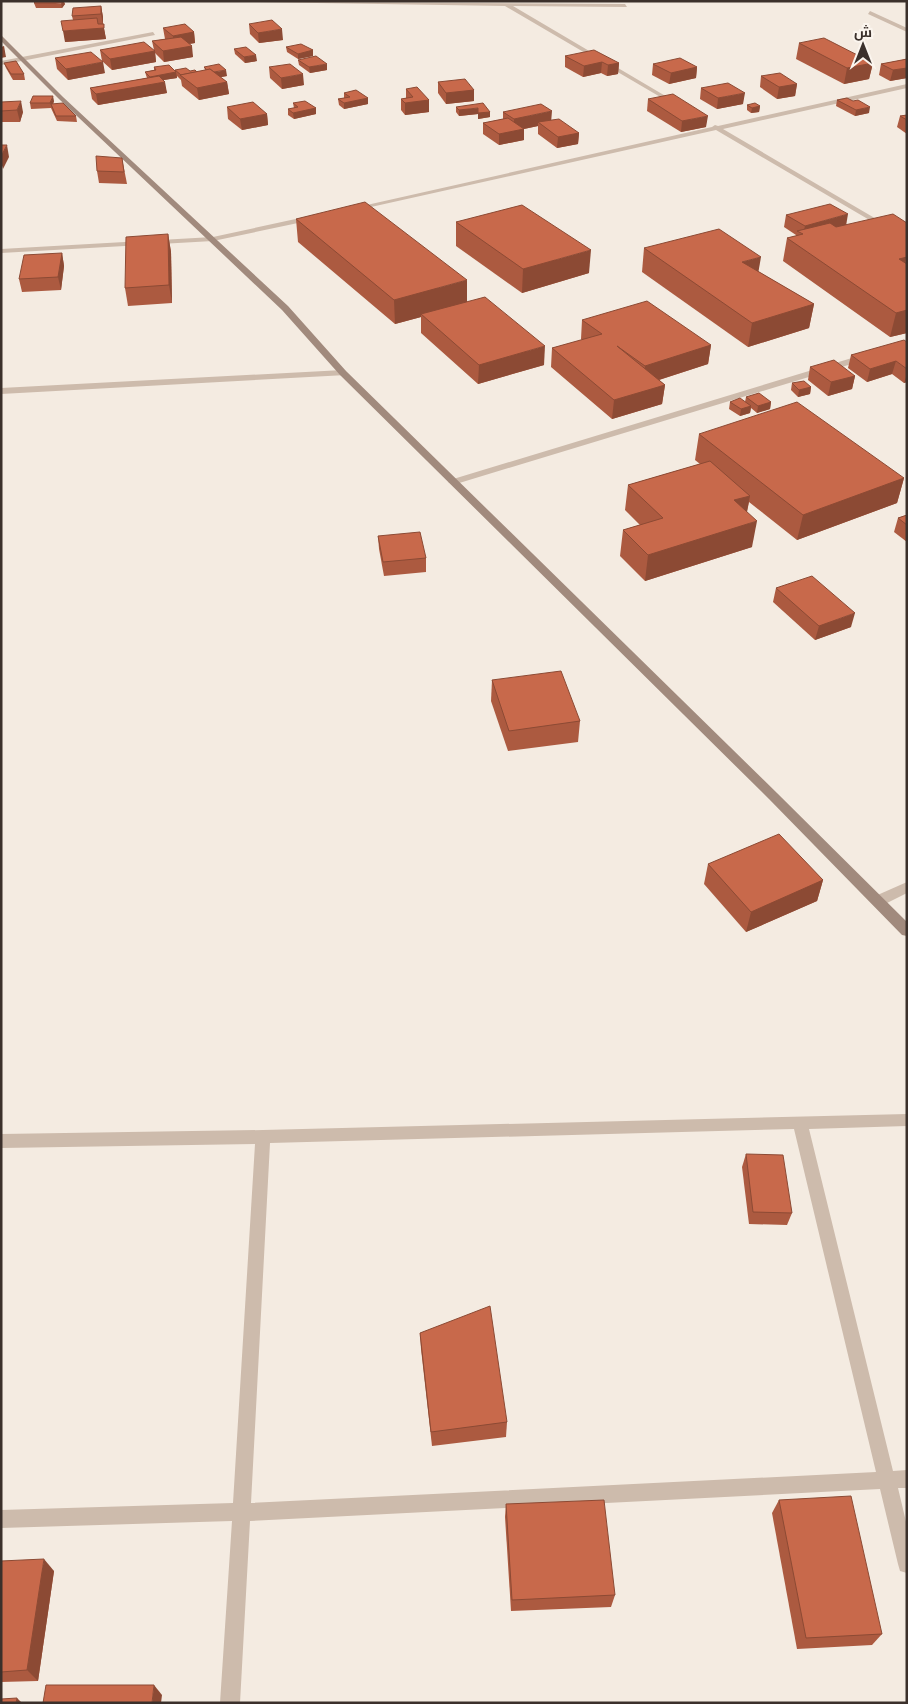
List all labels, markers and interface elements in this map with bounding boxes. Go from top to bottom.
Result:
north arrow [838,20,888,70]
text: ش [854,24,872,41]

